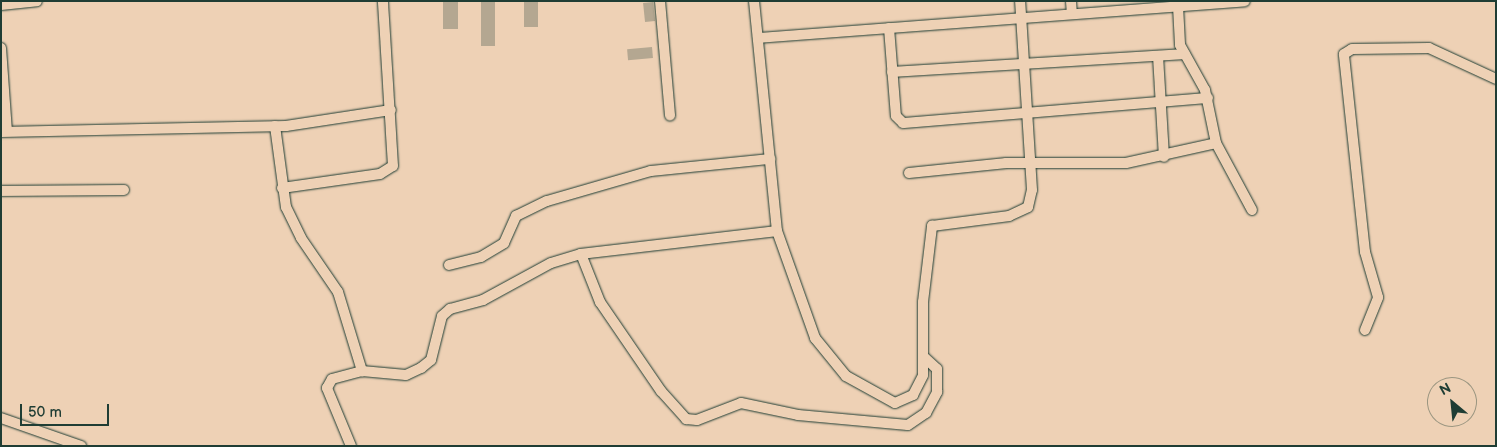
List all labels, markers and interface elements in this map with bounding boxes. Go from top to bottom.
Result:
north arrow [1427,377,1477,427]
text: N [1437,379,1454,399]
scale bar [22,394,111,426]
text: 50 m [28,403,62,422]

